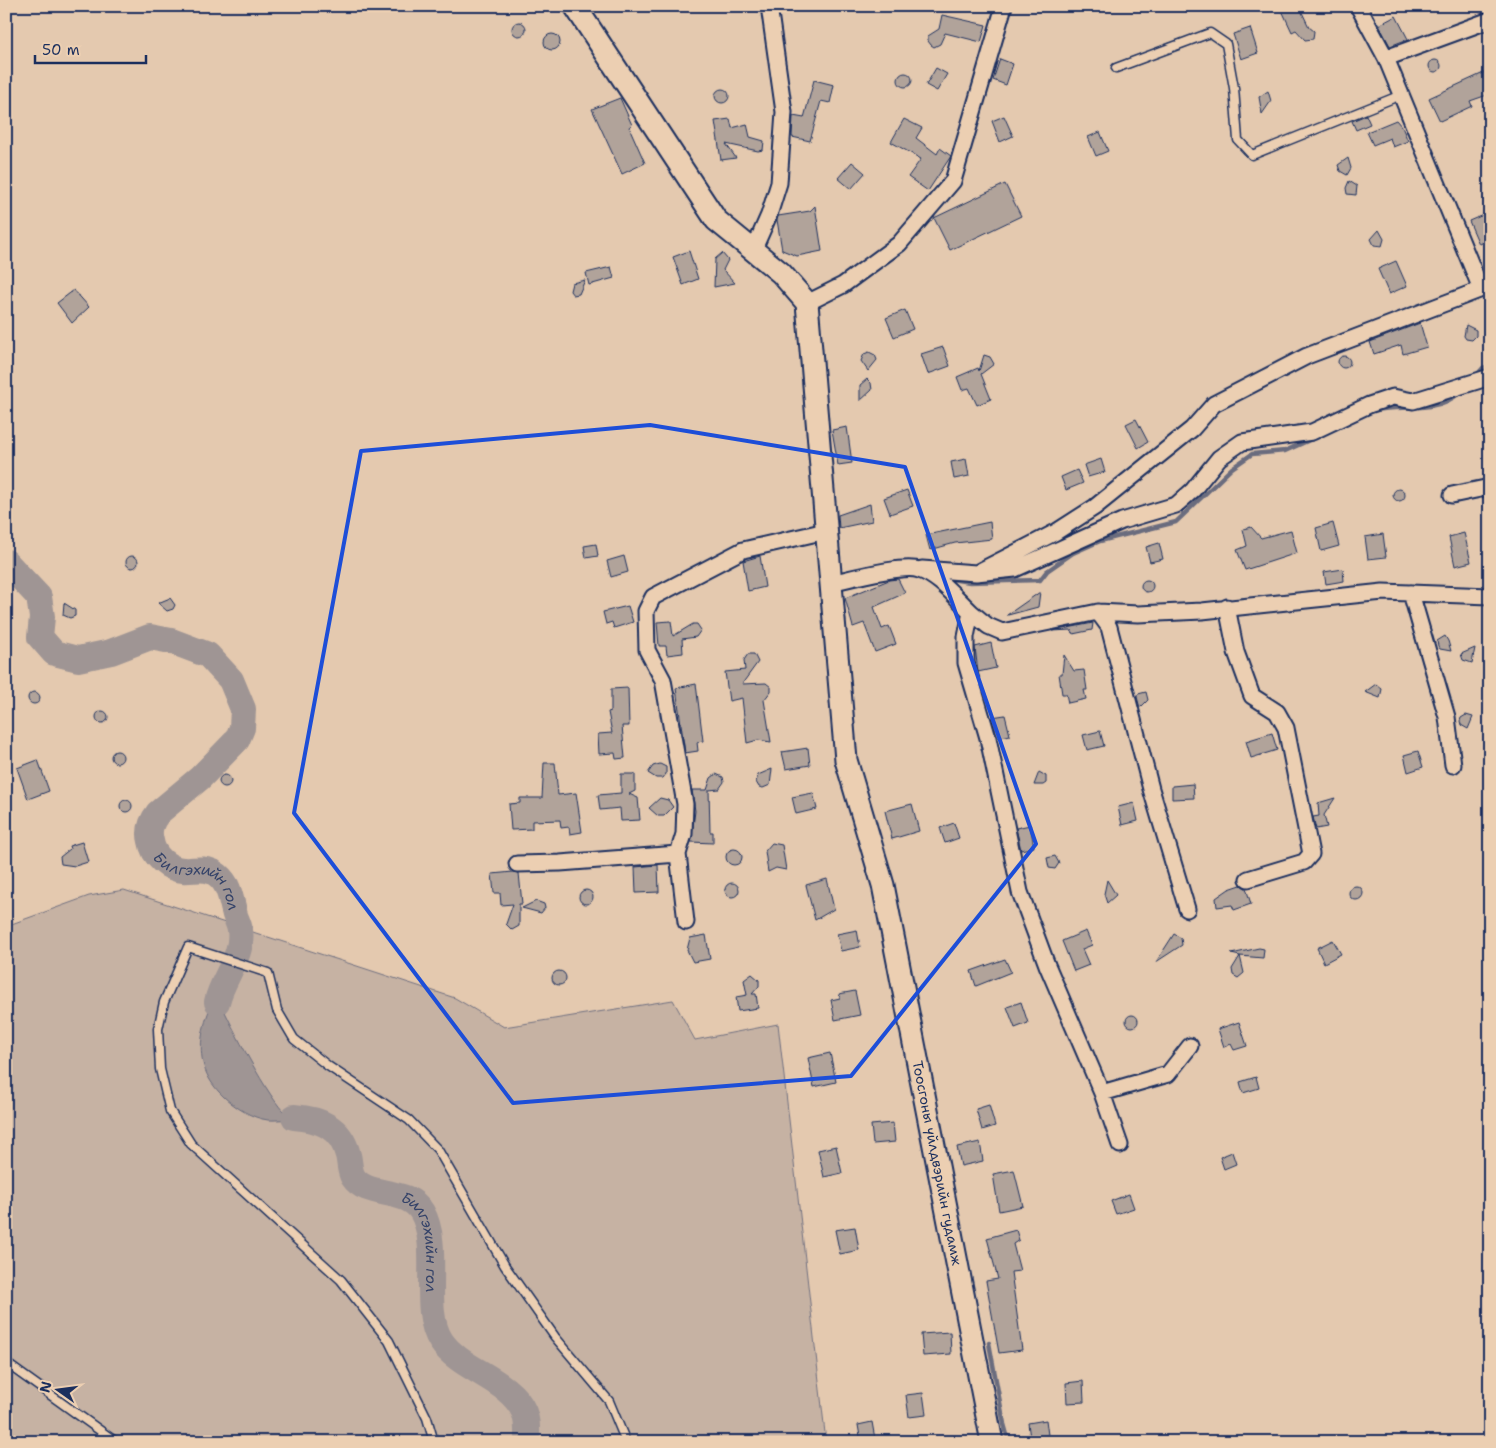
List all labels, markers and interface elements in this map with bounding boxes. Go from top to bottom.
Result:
scale bar [35,32,146,64]
text: 50 m [42,40,80,60]
water label: Билгэхийн гол [149,848,243,912]
street label: Тоосгоны үйлдвэрийн гудамж [909,1059,966,1267]
water label: Билгэхийн гол [398,1187,441,1292]
north arrow [32,1366,82,1416]
text: N [35,1379,55,1394]

